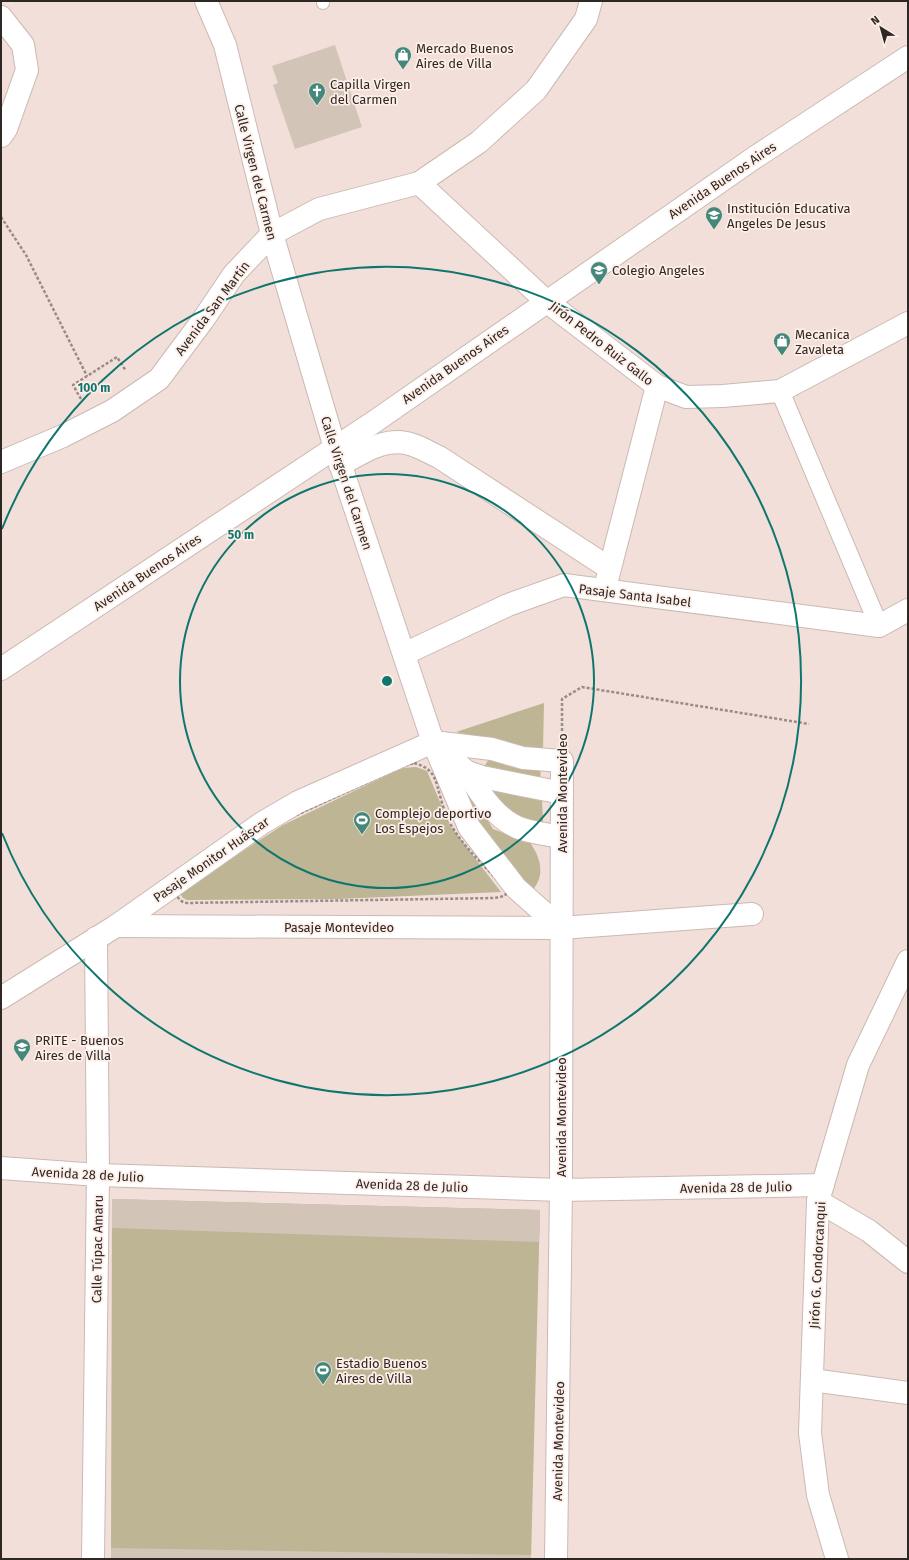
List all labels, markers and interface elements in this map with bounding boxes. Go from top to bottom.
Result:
north arrow [861,8,901,48]
text: N [868,13,882,28]
place label: Mercado Buenos Aires de Villa [416,41,514,71]
shop icon: Mercado Buenos Aires de Villa [393,45,413,70]
place label: Capilla Virgen del Carmen [330,77,411,107]
church icon: Capilla Virgen del Carmen [307,81,327,106]
street label: Calle Virgen del Carmen [231,102,280,242]
street label: Avenida Buenos Aires [666,139,779,222]
place label: Institución Educativa Angeles De Jesus [727,201,851,231]
school or university icon: Institución Educativa Angeles De Jesus [704,205,724,230]
street label: Avenida San Martín [172,258,253,358]
school or university icon: Colegio Angeles [589,260,609,285]
place label: Colegio Angeles [612,263,705,278]
street label: Jirón Pedro Ruiz Gallo [547,298,656,388]
street label: Avenida Buenos Aires [399,322,511,407]
place label: Mecanica Zavaleta [795,327,850,357]
shop icon: Mecanica Zavaleta [772,331,792,356]
text: 100 m [78,381,110,395]
street label: Calle Virgen del Carmen [318,414,375,552]
text: 50 m [228,528,254,542]
street label: Avenida Buenos Aires [91,531,204,614]
street label: Pasaje Santa Isabel [578,581,692,610]
centre of rings [380,674,394,688]
street label: Avenida Montevideo [555,733,570,853]
place label: Complejo deportivo Los Espejos [375,806,491,836]
sports icon: Complejo deportivo Los Espejos [352,810,372,835]
street label: Pasaje Monitor Huáscar [150,814,272,905]
street label: Pasaje Montevideo [284,920,394,935]
place label: PRITE - Buenos Aires de Villa [35,1033,124,1063]
school or university icon: PRITE - Buenos Aires de Villa [12,1037,32,1062]
street label: Avenida Montevideo [554,1057,569,1177]
street label: Avenida 28 de Julio [31,1164,144,1185]
street label: Avenida 28 de Julio [356,1176,468,1195]
street label: Avenida 28 de Julio [680,1179,792,1196]
street label: Calle Túpac Amaru [89,1195,106,1303]
street label: Jirón G. Condorcanqui [807,1201,828,1329]
place label: Estadio Buenos Aires de Villa [336,1356,427,1386]
sports icon: Estadio Buenos Aires de Villa [313,1360,333,1385]
street label: Avenida Montevideo [550,1381,567,1501]

